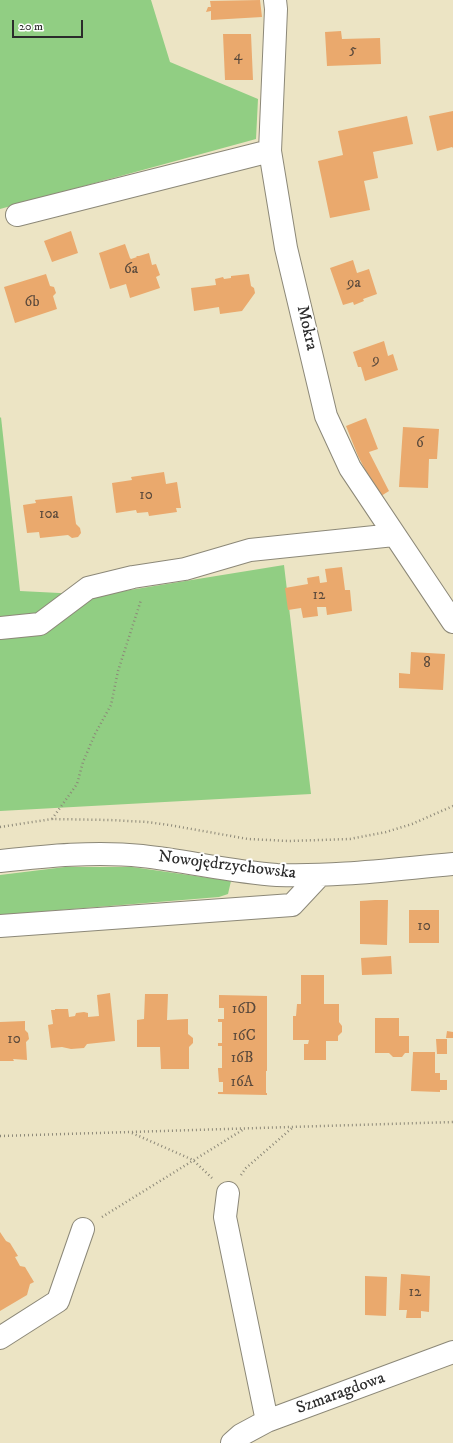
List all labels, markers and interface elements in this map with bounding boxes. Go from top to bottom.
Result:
scale bar [14,12,85,38]
text: 20 m [19,19,43,34]
house number: 5 [349,42,357,60]
house number: 4 [234,48,242,66]
house number: 6a [124,261,138,279]
house number: 9a [347,275,361,293]
house number: 6b [25,294,39,312]
street label: Mokra [291,304,321,352]
house number: 9 [372,352,380,370]
house number: 6 [416,435,424,453]
house number: 10 [139,487,153,505]
house number: 10a [39,506,59,524]
house number: 12 [313,587,325,605]
house number: 8 [423,655,431,673]
street label: Nowojędrzychowska [157,847,297,885]
house number: 10 [417,918,431,936]
house number: 16D [232,1001,256,1019]
house number: 16C [232,1028,256,1046]
house number: 10 [7,1031,21,1049]
house number: 16B [231,1050,253,1068]
house number: 16A [231,1074,253,1092]
house number: 12 [409,1284,421,1302]
street label: Szmaragdowa [294,1369,388,1419]

